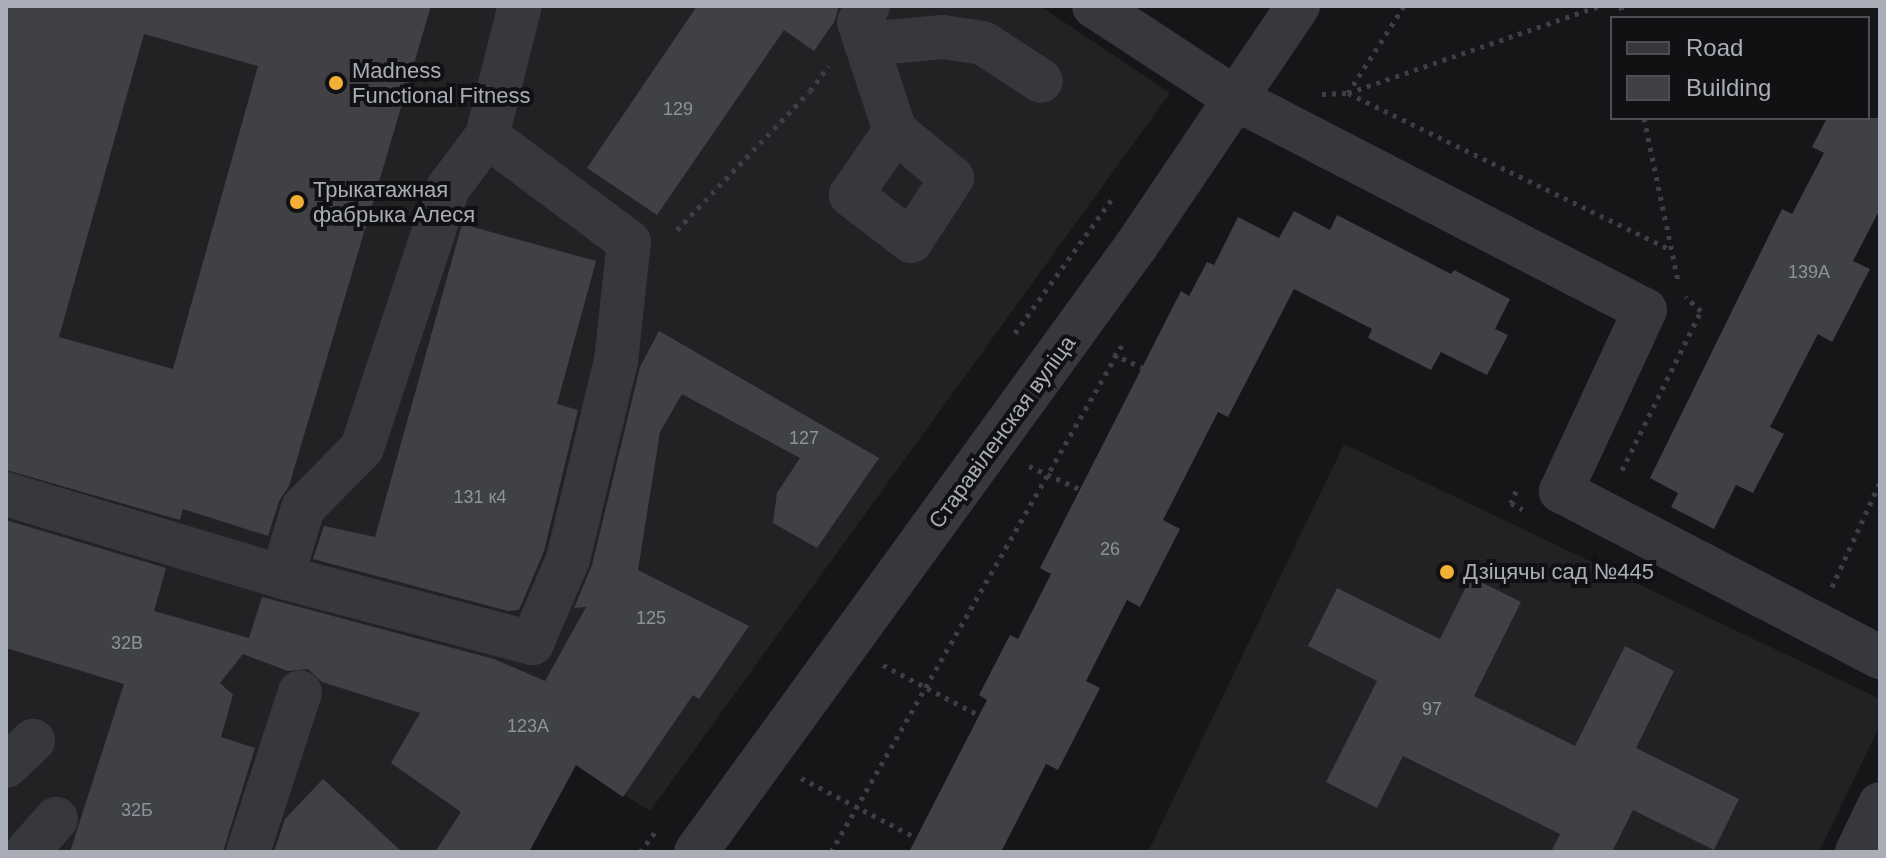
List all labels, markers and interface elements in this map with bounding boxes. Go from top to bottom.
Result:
legend [1610,16,1870,120]
text: Road [1686,34,1743,61]
place label: Madness Functional Fitness [352,57,531,108]
marker: Madness Functional Fitness [327,74,345,92]
text: Building [1686,74,1771,101]
house number: 129 [663,98,693,120]
place label: Трыкатажная фабрыка Алеся [313,176,475,228]
marker: Трыкатажная фабрыка Алеся [288,193,306,211]
house number: 139А [1788,261,1830,283]
street label: Старавіленская вуліца [923,330,1081,534]
house number: 127 [789,427,819,449]
house number: 131 к4 [454,486,506,508]
house number: 26 [1100,538,1120,560]
place label: Дзіцячы сад №445 [1463,559,1654,585]
marker: Дзіцячы сад №445 [1438,563,1456,581]
house number: 125 [636,607,666,629]
house number: 32В [111,632,143,654]
house number: 97 [1422,698,1442,720]
house number: 123А [507,715,549,737]
house number: 32Б [121,799,153,821]

